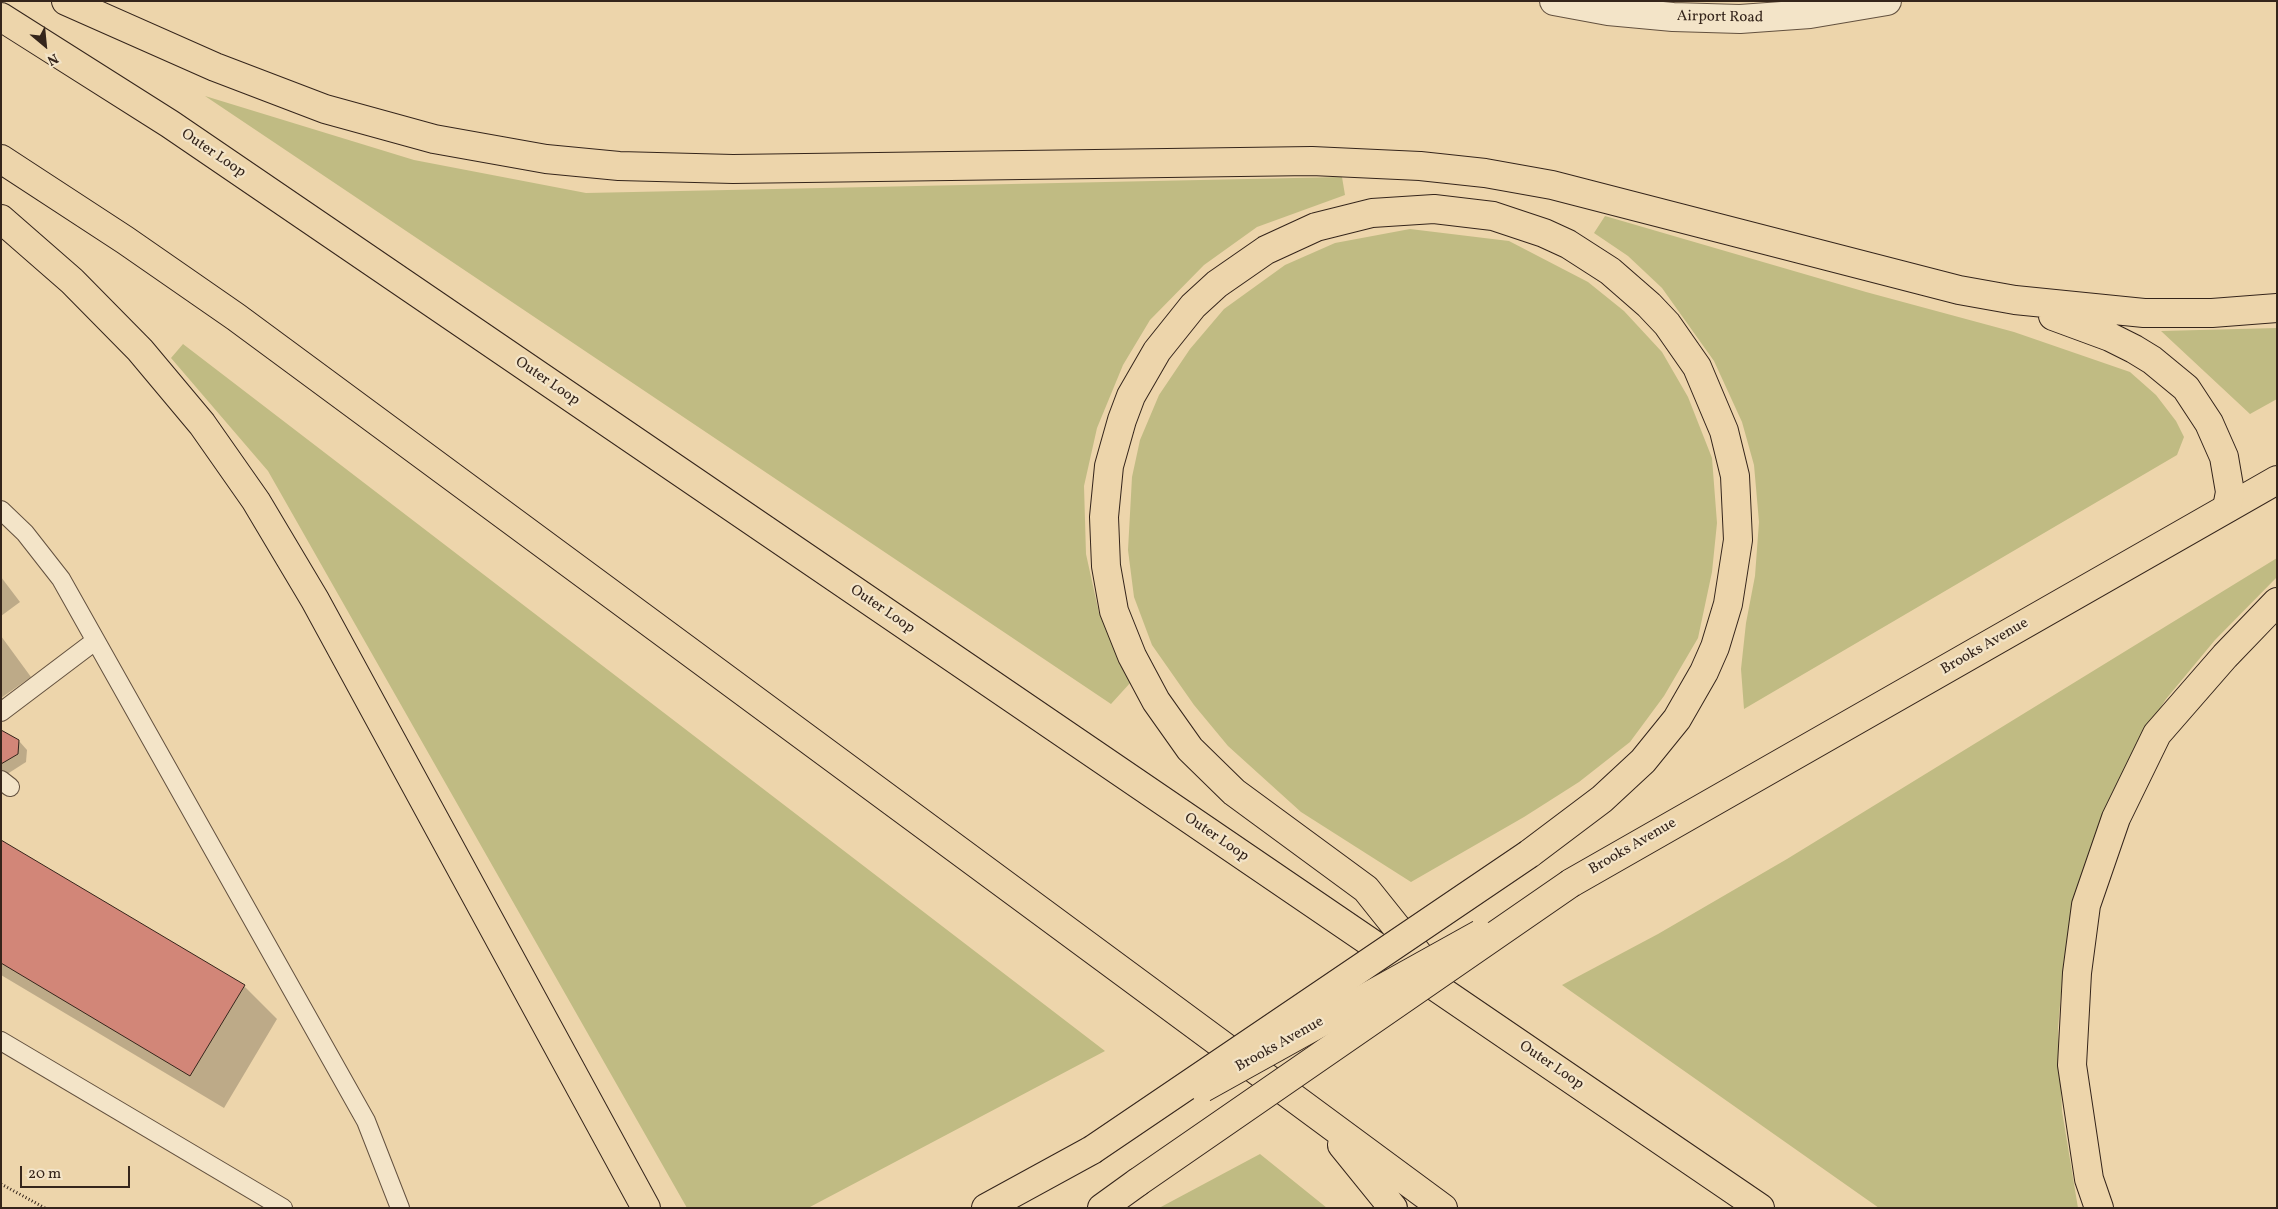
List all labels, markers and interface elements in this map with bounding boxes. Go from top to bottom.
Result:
street label: Airport Road [1677,8,1763,28]
north arrow [20,20,70,70]
text: N [43,48,61,69]
street label: Outer Loop [177,126,249,182]
street label: Outer Loop [511,354,583,410]
street label: Outer Loop [846,582,918,638]
street label: Brooks Avenue [1938,615,2032,679]
street label: Outer Loop [1180,810,1252,866]
street label: Brooks Avenue [1586,815,1680,879]
street label: Brooks Avenue [1233,1013,1327,1077]
street label: Outer Loop [1515,1038,1587,1094]
scale bar [22,1156,132,1188]
text: 20 m [28,1164,61,1185]

